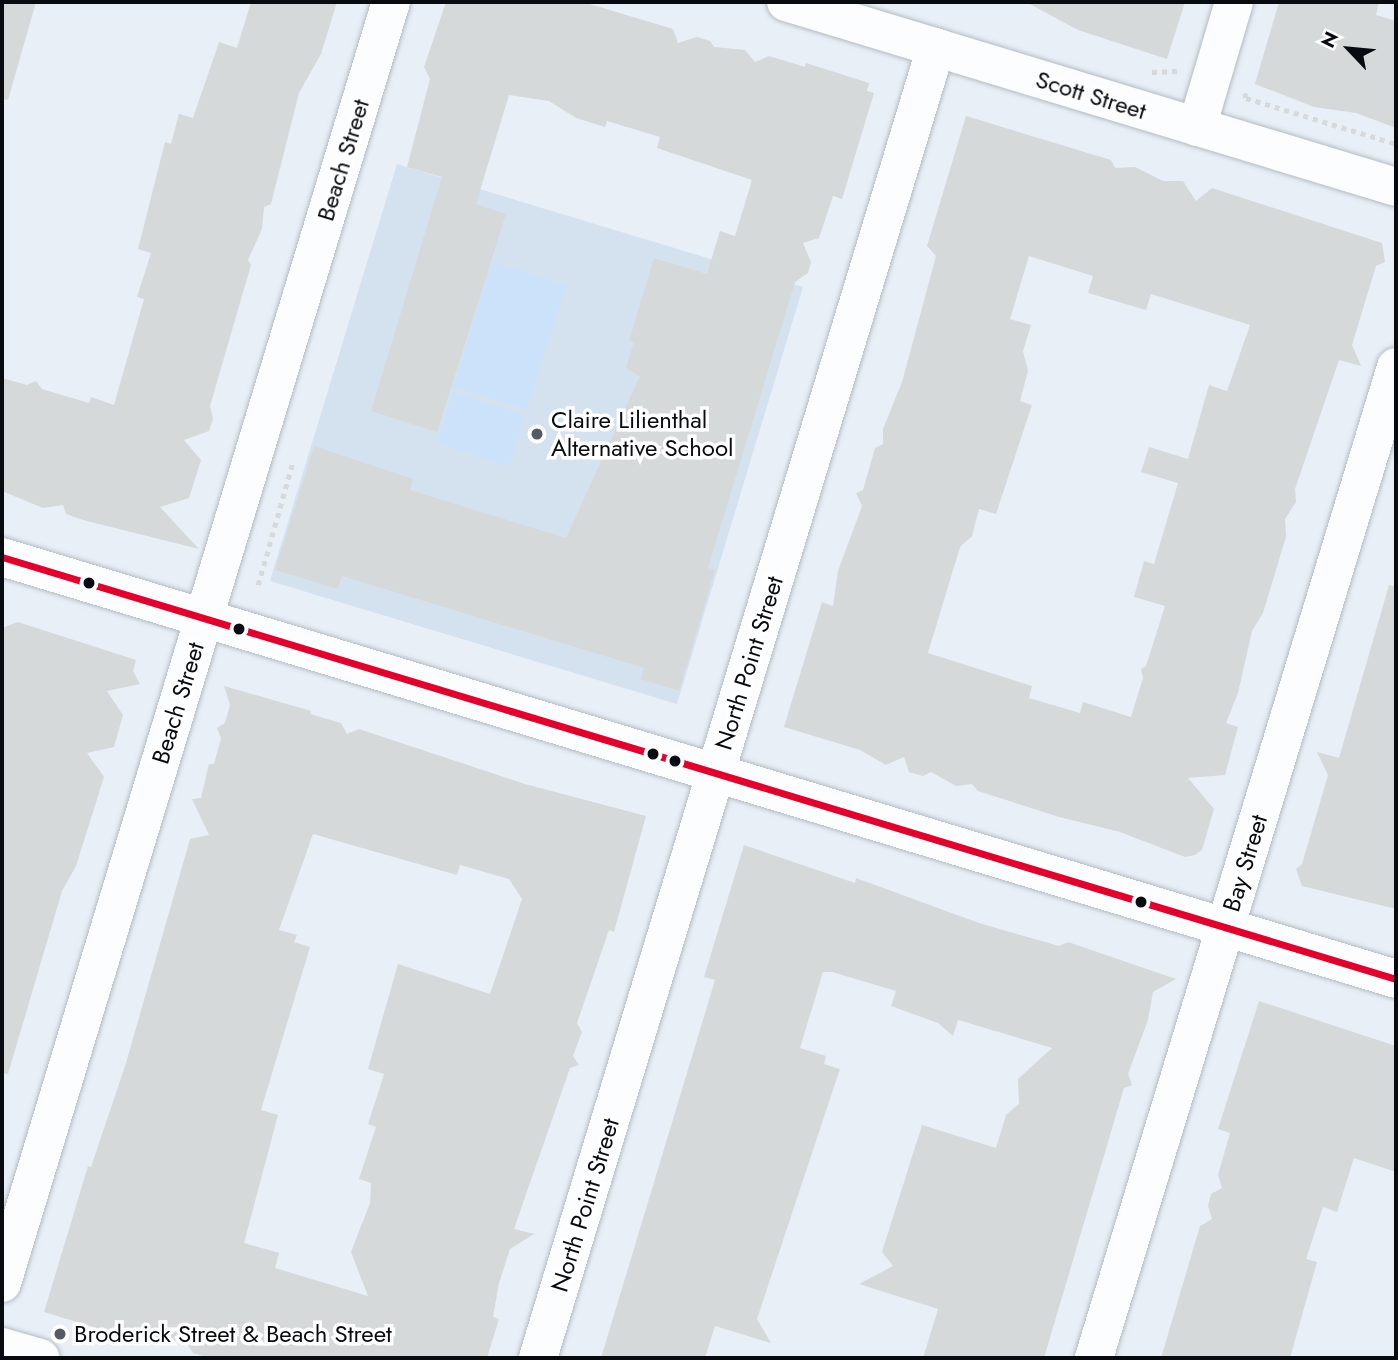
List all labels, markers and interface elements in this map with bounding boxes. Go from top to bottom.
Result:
north arrow [1314,14,1384,84]
text: N [1314,27,1345,52]
street label: Scott Street [1032,65,1150,125]
street label: Beach Street [311,96,375,224]
place label: Claire Lilienthal Alternative School [551,406,734,462]
marker: Claire Lilienthal Alternative School [529,426,545,442]
street label: North Point Street [709,573,789,753]
unlabelled marker [82,576,96,590]
unlabelled marker [232,622,246,636]
street label: Beach Street [146,639,210,767]
unlabelled marker [646,747,660,761]
unlabelled marker [668,754,682,768]
street label: Bay Street [1217,811,1273,915]
unlabelled marker [1134,895,1148,909]
street label: North Point Street [545,1115,625,1295]
place label: Broderick Street & Beach Street [74,1320,392,1348]
marker: Broderick Street & Beach Street [52,1326,68,1342]

